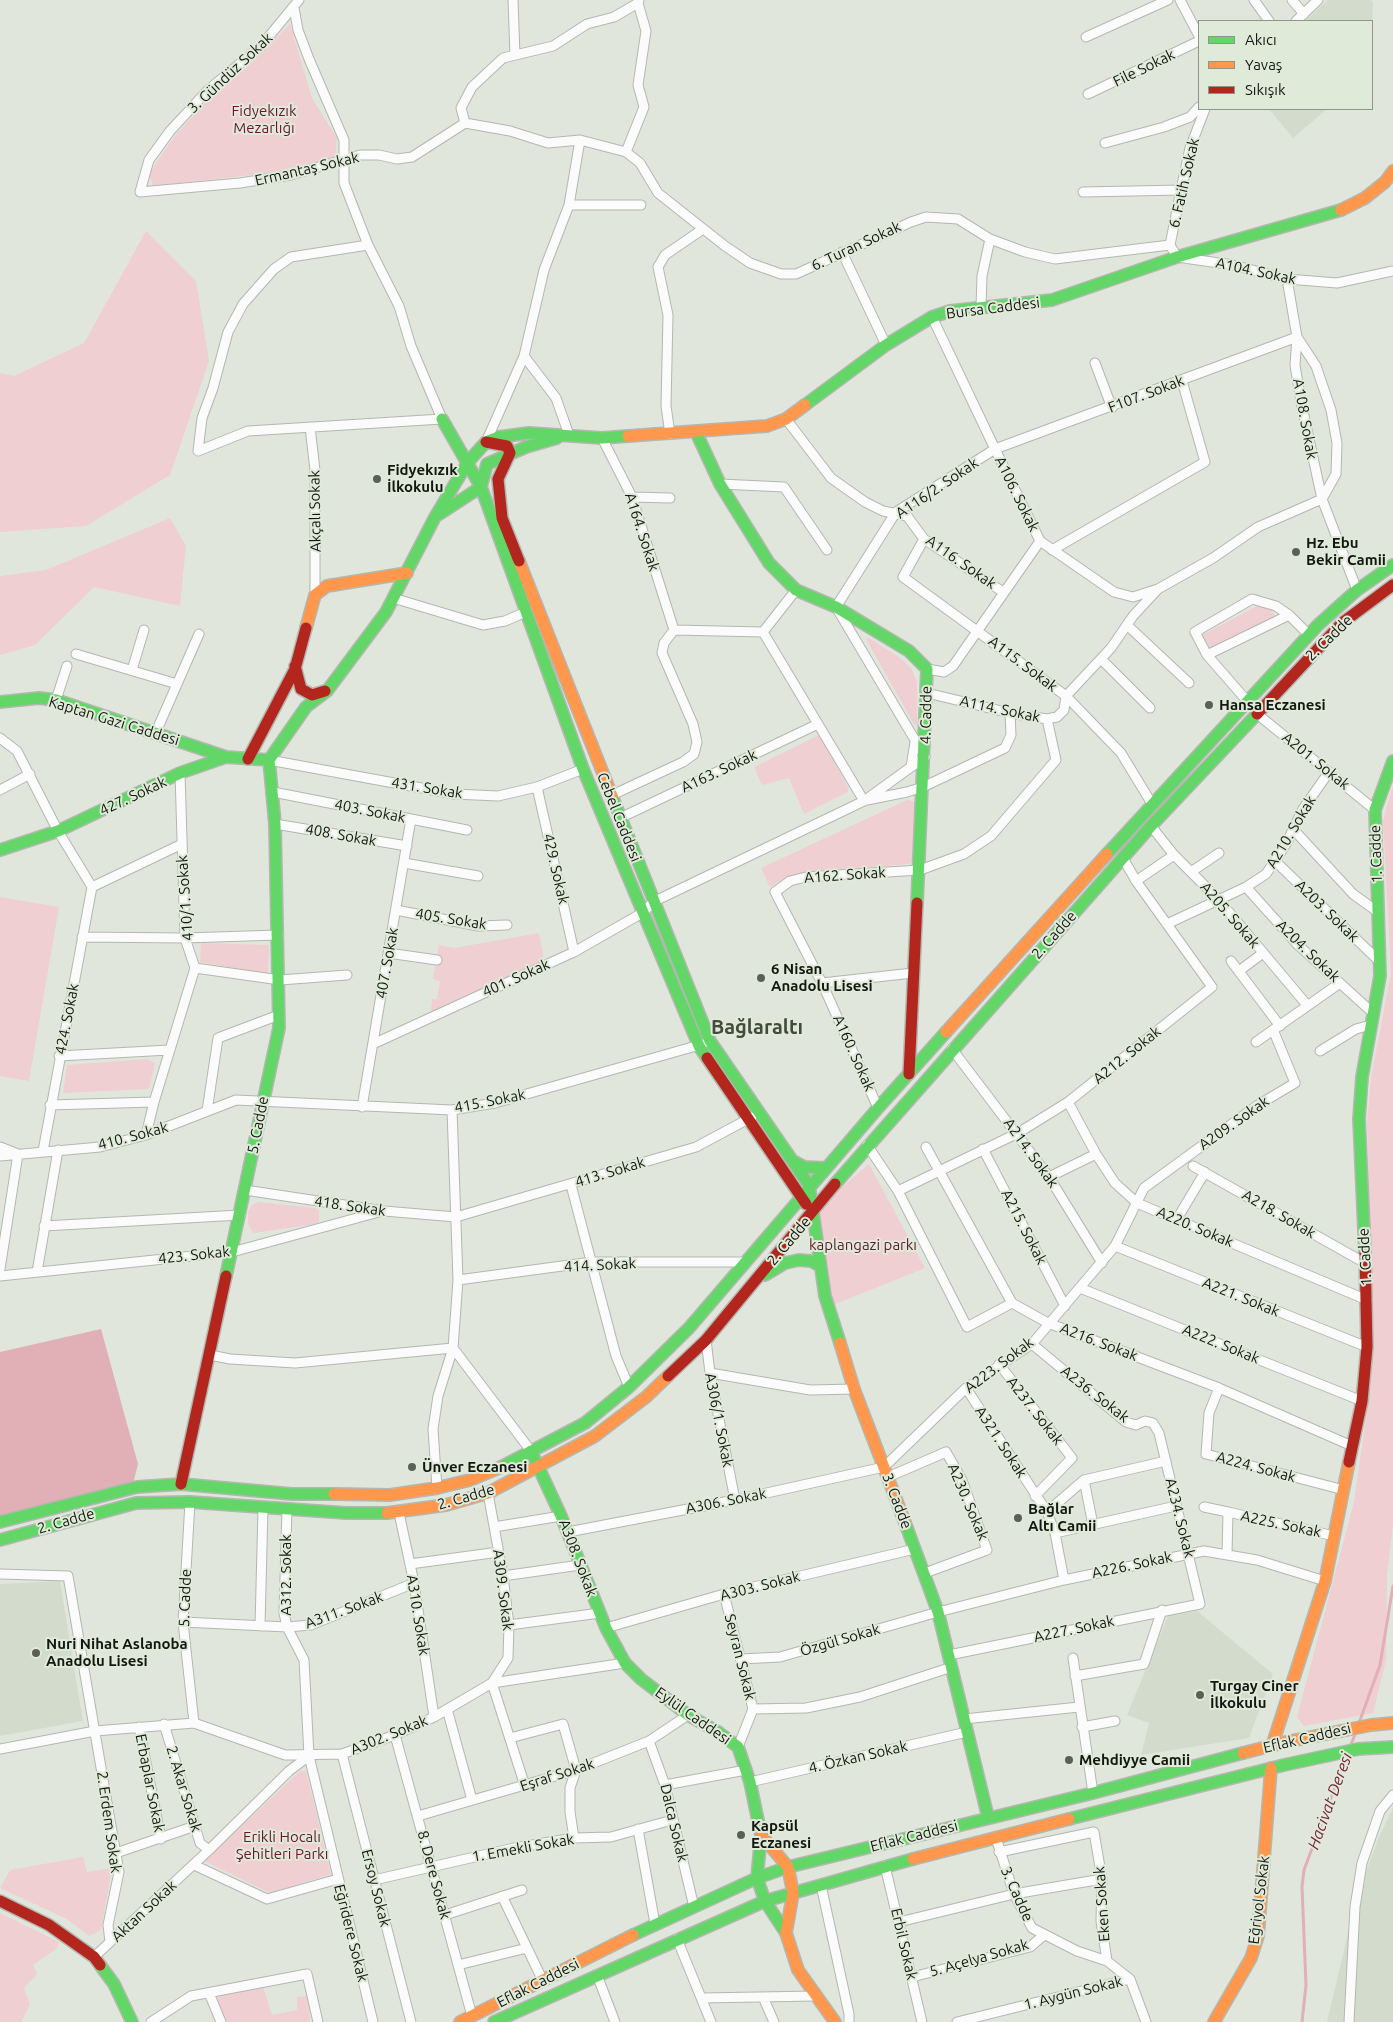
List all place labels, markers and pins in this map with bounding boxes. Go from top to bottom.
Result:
place label: Fidyekızık İlkokulu [387,461,458,496]
marker: Fidyekızık İlkokulu [371,473,383,485]
place label: Hz. Ebu Bekir Camii [1306,534,1386,569]
marker: Hz. Ebu Bekir Camii [1290,546,1302,558]
place label: Hansa Eczanesi [1219,696,1326,714]
marker: Hansa Eczanesi [1203,699,1215,711]
place label: 6 Nisan Anadolu Lisesi [771,960,873,995]
marker: 6 Nisan Anadolu Lisesi [755,972,767,984]
place label: Ünver Eczanesi [422,1458,527,1476]
marker: Ünver Eczanesi [406,1461,418,1473]
place label: Bağlar Altı Camii [1028,1500,1096,1535]
marker: Bağlar Altı Camii [1012,1512,1024,1524]
place label: Nuri Nihat Aslanoba Anadolu Lisesi [46,1635,188,1670]
marker: Nuri Nihat Aslanoba Anadolu Lisesi [30,1647,42,1659]
place label: Turgay Ciner İlkokulu [1210,1677,1299,1712]
marker: Turgay Ciner İlkokulu [1194,1689,1206,1701]
place label: Mehdiyye Camii [1079,1751,1190,1769]
marker: Mehdiyye Camii [1063,1754,1075,1766]
place label: Kapsül Eczanesi [751,1817,811,1852]
marker: Kapsül Eczanesi [735,1829,747,1841]

